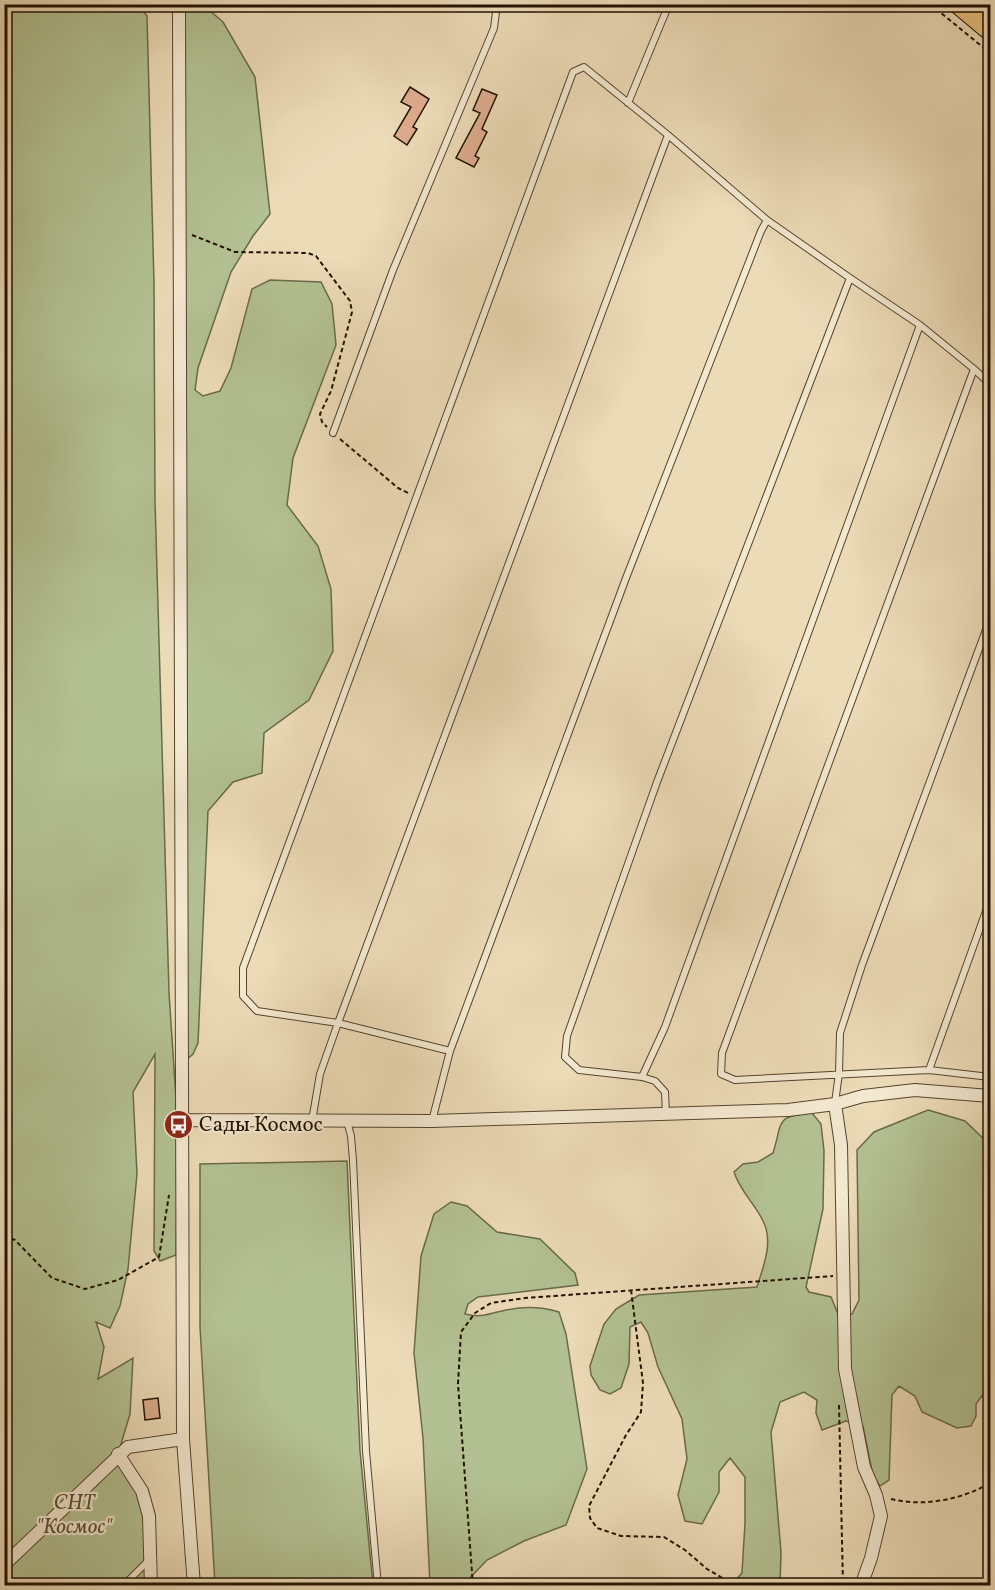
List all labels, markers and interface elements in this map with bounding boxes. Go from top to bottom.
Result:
bus stop icon: Сады Космос [162,1108,194,1140]
place label: Сады Космос [199,1111,323,1140]
park label: СНТ "Космос" [36,1489,113,1542]

